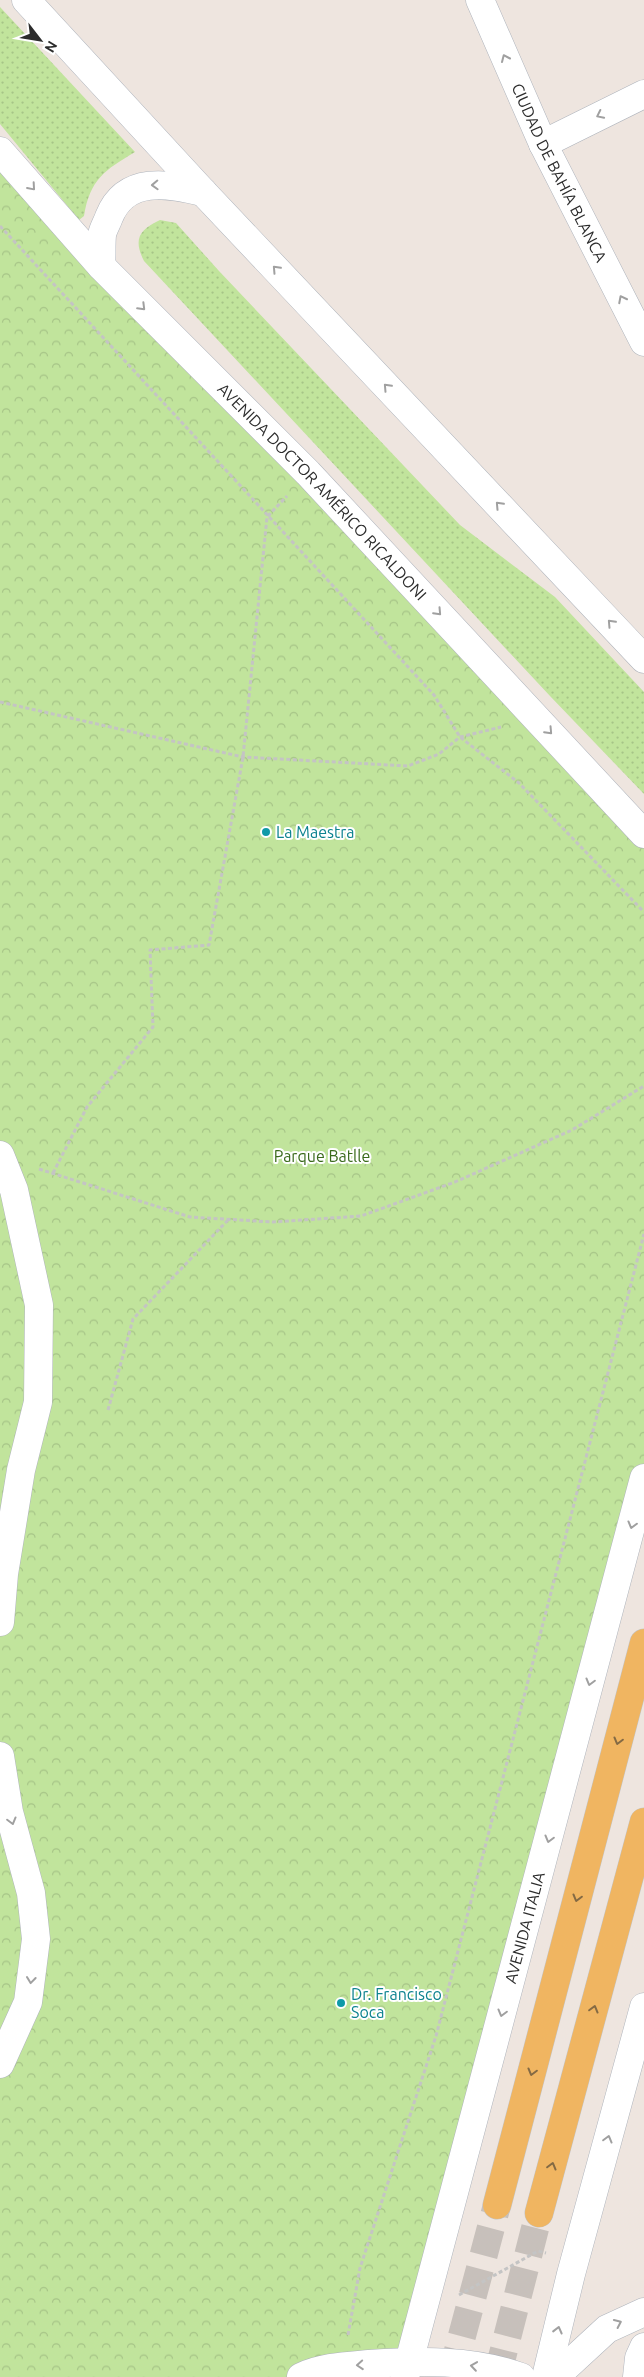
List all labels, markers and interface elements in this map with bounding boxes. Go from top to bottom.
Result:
north arrow [15,15,65,65]
text: N [42,38,61,55]
one-way arrow [501,54,512,63]
street label: CIUDAD DE BAHÍA BLANCA [509,80,611,265]
one-way arrow [597,109,606,119]
one-way arrow [151,180,159,191]
one-way arrow [26,182,35,191]
one-way arrow [273,266,282,275]
one-way arrow [618,295,628,304]
one-way arrow [136,301,145,310]
street label: AVENIDA DOCTOR AMÉRICO RICALDONI [214,379,430,603]
one-way arrow [384,384,393,393]
one-way arrow [496,502,505,511]
one-way arrow [432,606,441,615]
one-way arrow [608,620,617,629]
one-way arrow [543,725,552,734]
place label: La Maestra [276,823,355,841]
marker: La Maestra [260,826,272,838]
park label: Parque Batlle [274,1147,370,1165]
one-way arrow [627,1521,637,1529]
one-way arrow [586,1678,596,1686]
one-way arrow [614,1737,624,1745]
one-way arrow [6,1816,16,1825]
one-way arrow [544,1835,554,1843]
street label: AVENIDA ITALIA [501,1869,548,1985]
one-way arrow [572,1894,583,1903]
one-way arrow [26,1977,37,1985]
place label: Dr. Francisco Soca [351,1985,442,2021]
marker: Dr. Francisco Soca [335,1997,347,2009]
one-way arrow [588,2005,598,2013]
one-way arrow [497,2009,508,2018]
one-way arrow [527,2068,537,2076]
one-way arrow [602,2134,613,2143]
one-way arrow [546,2162,556,2170]
one-way arrow [613,2319,622,2330]
one-way arrow [552,2325,563,2334]
one-way arrow [356,2359,364,2370]
one-way arrow [469,2361,477,2372]

